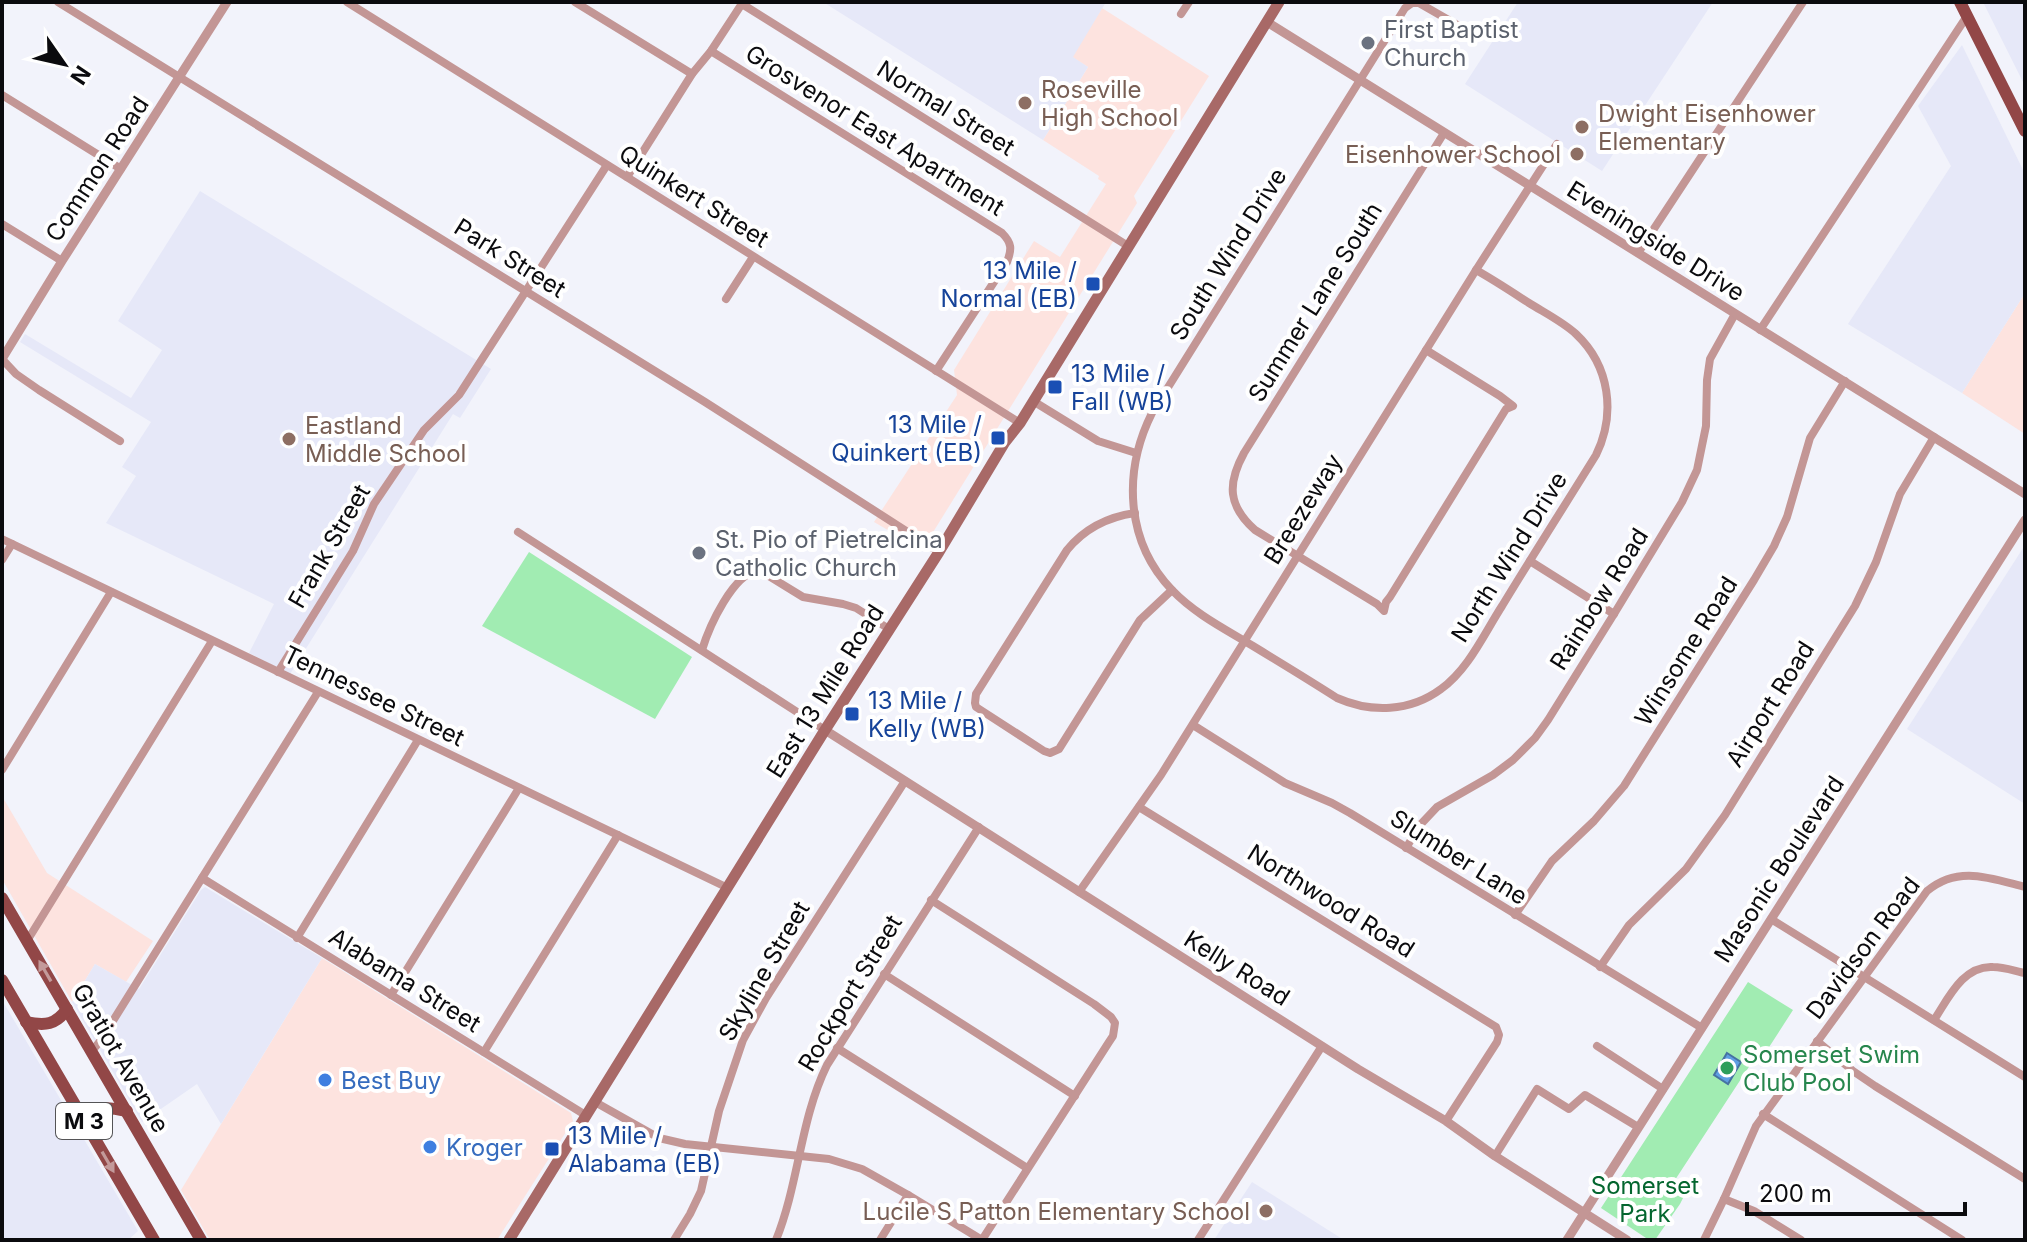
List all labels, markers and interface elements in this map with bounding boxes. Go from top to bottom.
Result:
place label: First Baptist Church [1384,15,1518,72]
north arrow [24,24,104,104]
marker: First Baptist Church [1359,34,1377,52]
street label: Grosvenor East Apartment [740,38,1010,222]
street label: Normal Street [872,54,1020,162]
text: N [65,61,96,89]
place label: Roseville High School [1041,75,1178,132]
street label: Common Road [39,91,155,247]
marker: Roseville High School [1016,94,1034,112]
place label: Dwight Eisenhower Elementary [1598,99,1816,156]
marker: Dwight Eisenhower Elementary [1573,118,1591,136]
street label: Quinkert Street [614,138,774,254]
place label: Eisenhower School [1345,140,1561,169]
marker: Eisenhower School [1568,145,1586,163]
street label: South Wind Drive [1163,163,1293,345]
street label: Eveningside Drive [1562,175,1750,307]
street label: Summer Lane South [1242,197,1388,407]
street label: Park Street [449,212,571,304]
place label: 13 Mile / Normal (EB) [940,256,1077,313]
marker: 13 Mile / Normal (EB) [1084,275,1102,293]
place label: 13 Mile / Fall (WB) [1071,359,1173,416]
marker: 13 Mile / Fall (WB) [1046,378,1064,396]
place label: 13 Mile / Quinkert (EB) [831,410,982,467]
place label: Eastland Middle School [305,411,466,468]
marker: 13 Mile / Quinkert (EB) [989,429,1007,447]
marker: Eastland Middle School [280,430,298,448]
street label: Breezeway [1258,448,1348,570]
street label: North Wind Drive [1445,466,1573,648]
street label: Frank Street [282,479,376,613]
street label: Rainbow Road [1544,523,1654,675]
place label: St. Pio of Pietrelcina Catholic Church [715,525,943,582]
marker: St. Pio of Pietrelcina Catholic Church [690,544,708,562]
street label: Winsome Road [1629,571,1743,731]
street label: East 13 Mile Road [760,599,890,783]
street label: Airport Road [1720,636,1820,772]
street label: Tennessee Street [279,640,469,752]
place label: 13 Mile / Kelly (WB) [868,686,986,743]
marker: 13 Mile / Kelly (WB) [843,705,861,723]
street label: Masonic Boulevard [1708,770,1850,968]
street label: Slumber Lane [1385,803,1533,911]
street label: Northwood Road [1242,838,1420,964]
street label: Davidson Road [1800,871,1926,1025]
street label: Skyline Street [712,896,816,1046]
street label: Rockport Street [792,909,908,1076]
street label: Alabama Street [324,922,486,1038]
street label: Kelly Road [1179,924,1295,1012]
one-way arrow [38,960,52,982]
street label: Gratiot Avenue [67,978,175,1138]
place label: Somerset Swim Club Pool [1743,1040,1920,1097]
marker: Somerset Swim Club Pool [1718,1059,1736,1077]
place label: Best Buy [341,1066,441,1095]
marker: Best Buy [316,1071,334,1089]
road number: M 3 [56,1103,112,1139]
place label: 13 Mile / Alabama (EB) [568,1121,721,1178]
place label: Kroger [446,1133,523,1162]
marker: Kroger [421,1138,439,1156]
marker: 13 Mile / Alabama (EB) [543,1140,561,1158]
one-way arrow [101,1151,115,1173]
scale bar [1747,1166,1965,1216]
park label: Somerset Park [1591,1171,1699,1228]
text: 200 m [1759,1179,1832,1208]
place label: Lucile S Patton Elementary School [863,1197,1250,1226]
marker: Lucile S Patton Elementary School [1257,1202,1275,1220]

